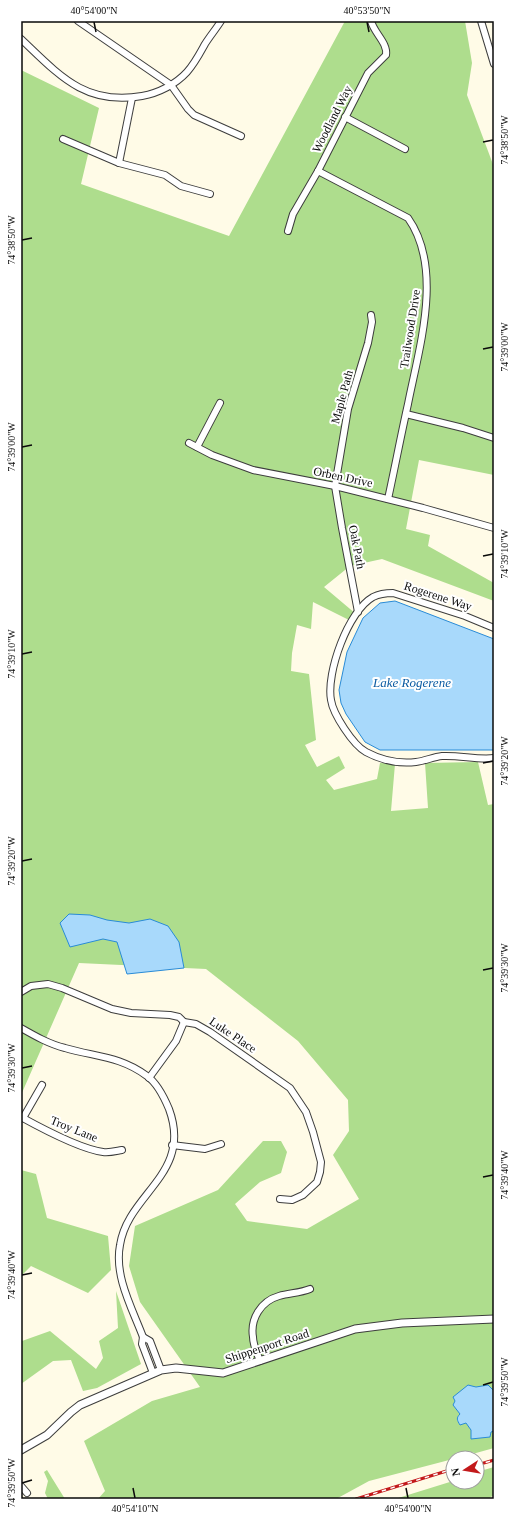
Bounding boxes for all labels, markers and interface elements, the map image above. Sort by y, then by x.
text: 40°54'00"N [70,5,118,16]
text: 40°53'50"N [343,5,391,16]
street label: Woodland Way [309,83,355,155]
text: 74°38'50"W [499,115,510,165]
text: 74°38'50"W [6,215,17,265]
street label: Trailwood Drive [397,288,423,370]
text: 74°39'00"W [499,322,510,372]
street label: Maple Path [328,369,356,425]
text: 74°39'00"W [6,422,17,472]
street label: Orben Drive [312,464,374,490]
street label: Oak Path [346,524,368,570]
text: 74°39'10"W [499,529,510,579]
street label: Rogerene Way [402,578,474,614]
text: 74°39'10"W [6,629,17,679]
water label: Lake Rogerene [372,675,451,690]
text: 74°39'20"W [499,736,510,786]
text: 74°39'20"W [6,836,17,886]
text: 74°39'30"W [499,943,510,993]
street label: Luke Place [207,1014,259,1056]
text: 74°39'30"W [6,1043,17,1093]
street label: Troy Lane [48,1113,100,1145]
text: 74°39'40"W [499,1150,510,1200]
text: 74°39'40"W [6,1250,17,1300]
street label: Shippenport Road [223,1326,311,1366]
text: 74°39'50"W [499,1357,510,1407]
north arrow [445,1450,485,1490]
text: 74°39'50"W [6,1458,17,1508]
text: N [449,1467,462,1477]
text: 40°54'10"N [111,1503,159,1514]
text: 40°54'00"N [384,1503,432,1514]

